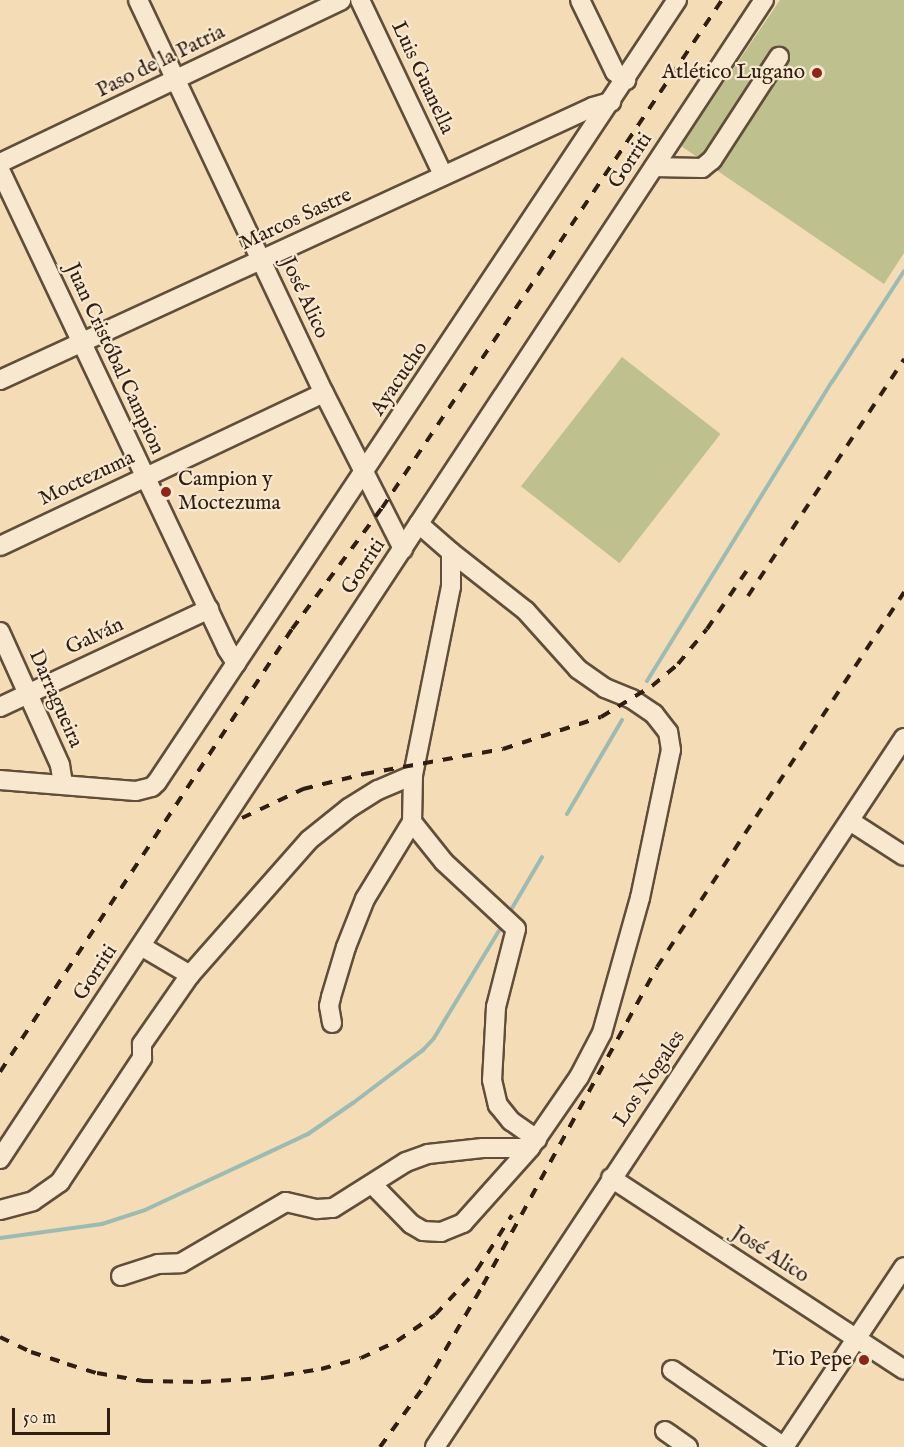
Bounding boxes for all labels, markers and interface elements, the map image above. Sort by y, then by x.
street label: Luis Guanella [385,18,459,138]
street label: Paso de la Patria [93,20,229,104]
place label: Atlético Lugano [662,60,805,86]
marker: Atlético Lugano [810,66,824,80]
street label: Gorriti [604,128,658,194]
street label: Marcos Sastre [236,183,356,257]
street label: José Alico [274,253,334,343]
street label: Juan Cristóbal Campion [59,259,169,459]
street label: Ayacucho [366,337,434,421]
street label: Moctezuma [35,446,139,512]
place label: Campion y Moctezuma [178,467,281,517]
marker: Campion y Moctezuma [159,485,173,499]
street label: Gorriti [337,534,391,600]
street label: Galván [62,613,128,661]
street label: Darragueira [22,646,88,752]
street label: Gorriti [69,940,123,1006]
street label: Los Nogales [609,1026,691,1132]
street label: José Alico [727,1221,813,1289]
place label: Tio Pepe [773,1347,852,1373]
marker: Tio Pepe [857,1353,871,1367]
scale bar [15,1396,112,1434]
text: 50 m [23,1407,56,1430]

